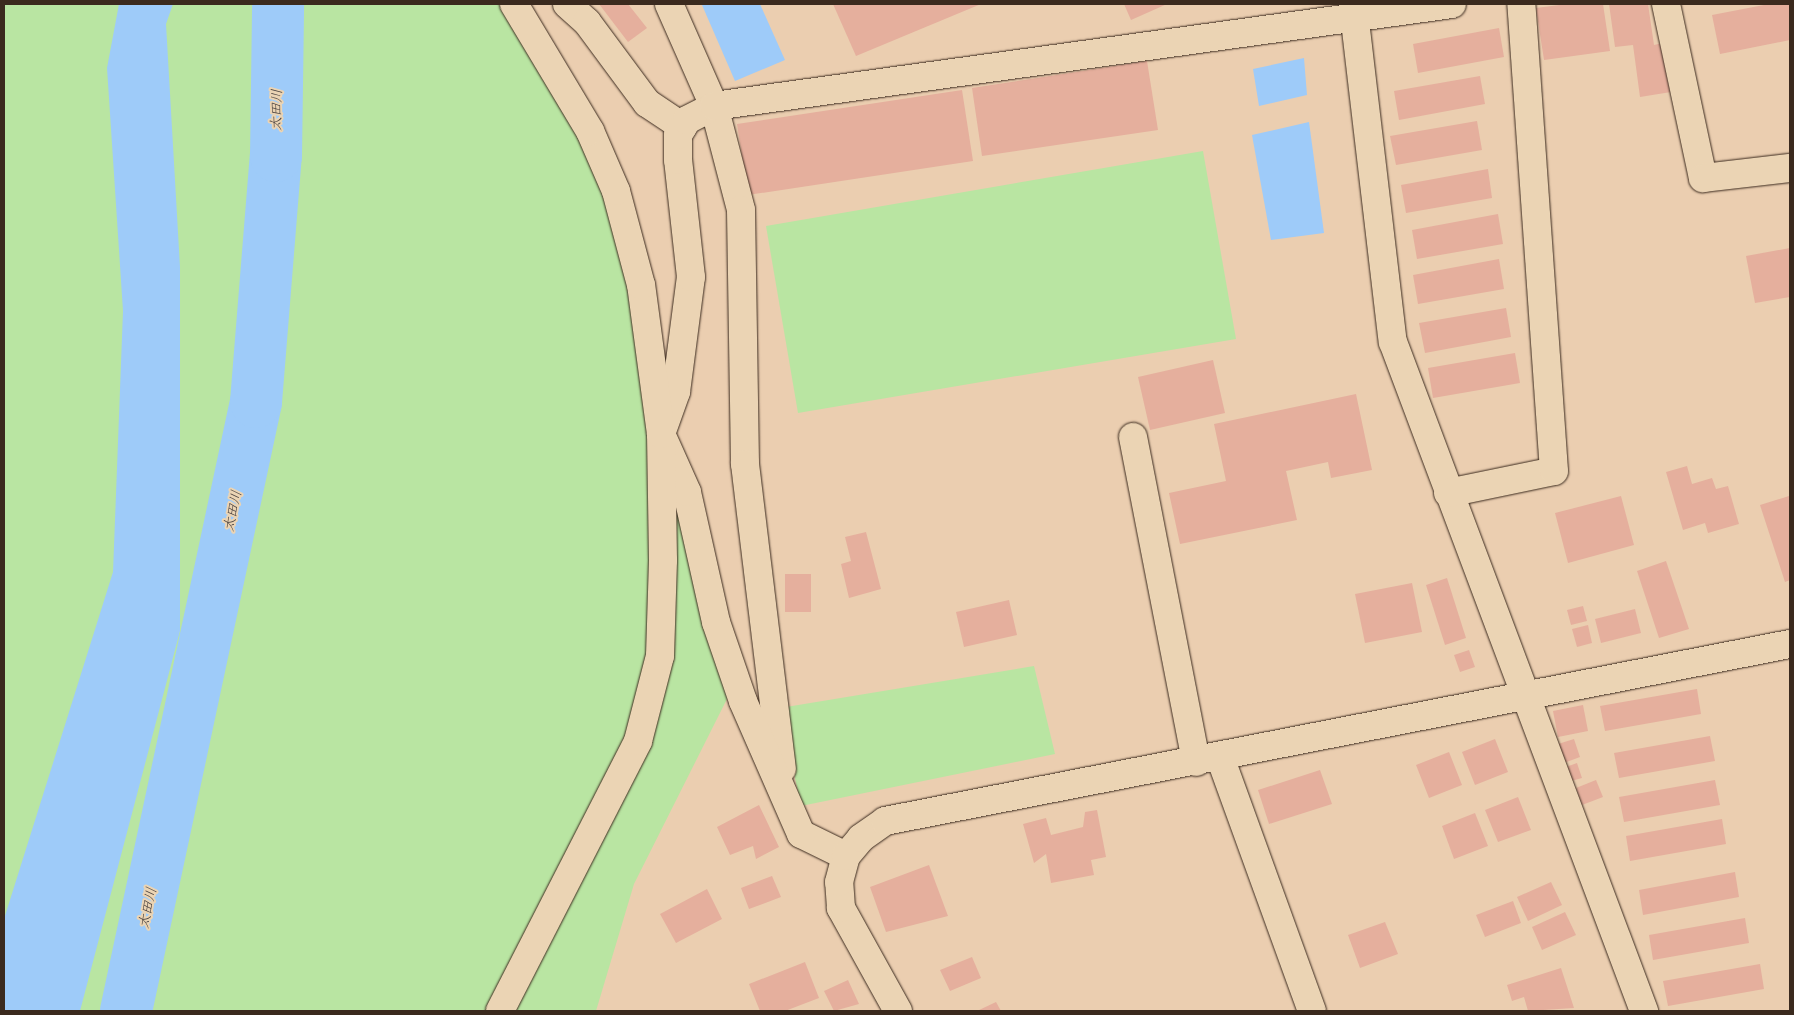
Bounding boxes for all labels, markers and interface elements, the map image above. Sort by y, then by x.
water label: 太田川 [268,89,286,131]
water label: 太田川 [220,489,246,533]
water label: 太田川 [135,886,161,930]

